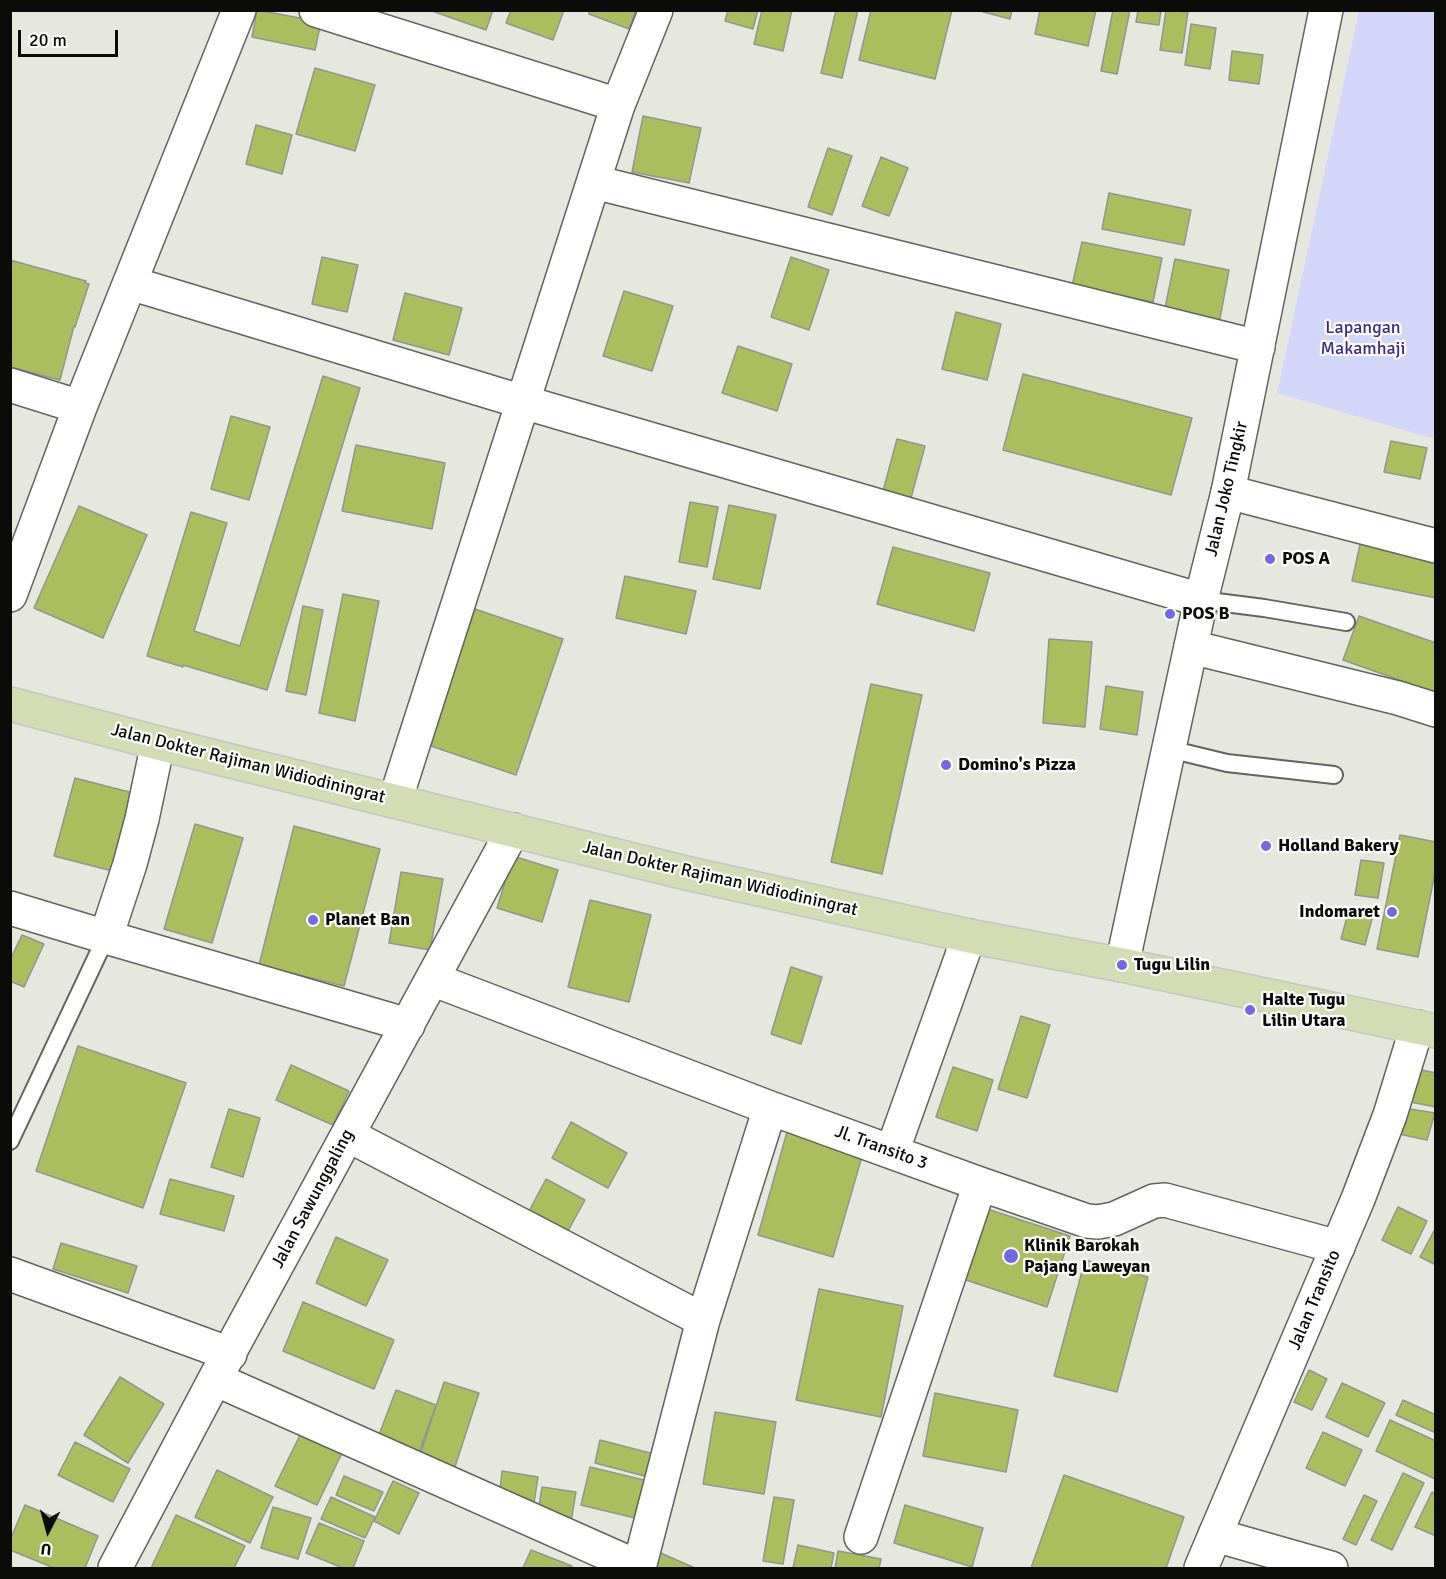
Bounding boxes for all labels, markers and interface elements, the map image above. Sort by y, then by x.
scale bar [21,18,122,56]
text: 20 m [29,29,67,51]
park label: Lapangan Makamhaji [1320,317,1406,360]
street label: Jalan Joko Tingkir [1201,419,1253,559]
place label: POS A [1282,548,1330,570]
marker: POS A [1263,552,1277,566]
place label: POS B [1182,603,1230,625]
marker: POS B [1163,607,1177,621]
street label: Jalan Dokter Rajiman Widiodiningrat [109,719,387,809]
place label: Domino's Pizza [958,754,1076,776]
marker: Domino's Pizza [939,758,953,772]
place label: Holland Bakery [1278,835,1399,857]
street label: Jalan Dokter Rajiman Widiodiningrat [580,837,860,921]
marker: Holland Bakery [1259,839,1273,853]
place label: Indomaret [1299,901,1380,923]
marker: Indomaret [1385,905,1399,919]
place label: Planet Ban [325,909,410,931]
marker: Planet Ban [306,913,320,927]
place label: Tugu Lilin [1134,954,1210,976]
marker: Tugu Lilin [1115,958,1129,972]
place label: Halte Tugu Lilin Utara [1262,989,1345,1032]
marker: Halte Tugu Lilin Utara [1243,1003,1257,1017]
street label: Jl. Transito 3 [832,1121,930,1175]
street label: Jalan Sawunggaling [267,1126,359,1272]
place label: Klinik Barokah Pajang Laweyan [1024,1235,1150,1278]
marker: Klinik Barokah Pajang Laweyan [1002,1247,1020,1265]
street label: Jalan Transito [1284,1247,1346,1353]
north arrow [18,1501,78,1561]
text: U [40,1538,53,1559]

